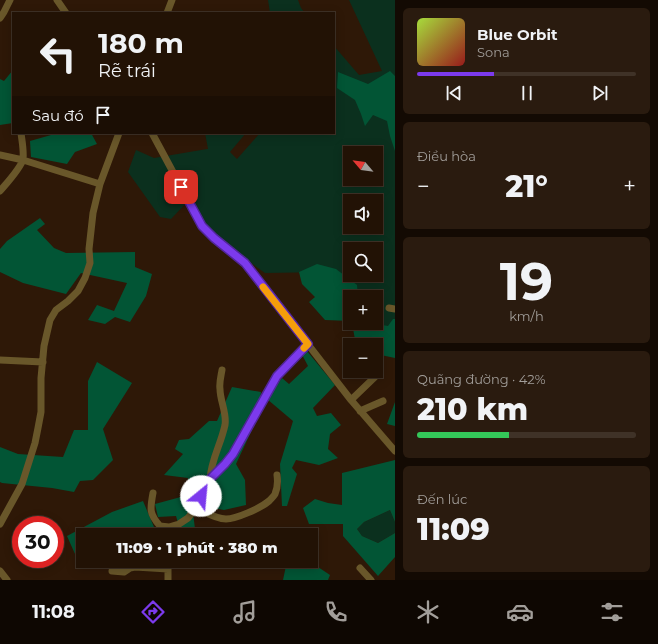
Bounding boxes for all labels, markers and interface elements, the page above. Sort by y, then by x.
text: Blue Orbit [477,25,557,44]
text: 180 m [98,26,184,60]
icon: left [32,28,84,80]
text: Sona [477,44,510,60]
text: Rẽ trái [98,60,156,82]
icon: previous [443,82,465,104]
icon: pause [516,82,538,104]
icon: next [589,82,611,104]
icon: arrive [92,104,114,126]
text: Sau đó [32,106,84,125]
north arrow [343,146,383,186]
map controls [343,146,383,378]
text: Điều hòa [417,148,476,164]
text: 21° [505,168,548,205]
pin [164,170,198,204]
text: − [417,173,430,200]
text: + [623,173,636,200]
icon: arrive [170,176,192,198]
button: sound [343,194,383,234]
button: search [343,242,383,282]
text: 19 [500,250,553,313]
button: + [343,290,383,330]
text: km/h [509,308,544,324]
button: − [343,338,383,378]
text: Quãng đường · 42% [417,371,546,387]
text: 210 km [417,391,528,428]
position arrow [180,475,222,517]
text: Đến lúc [417,491,467,507]
text: 11:09 [417,511,490,548]
speed limit sign: 30 [12,516,64,568]
text: 11:09 · 1 phút · 380 m [116,538,278,557]
icon: directions [139,598,167,626]
icon: music [231,598,259,626]
icon: phone [322,598,350,626]
icon: climate [414,598,442,626]
icon: car [506,598,534,626]
icon: filters [598,598,626,626]
text: 11:08 [32,601,75,623]

